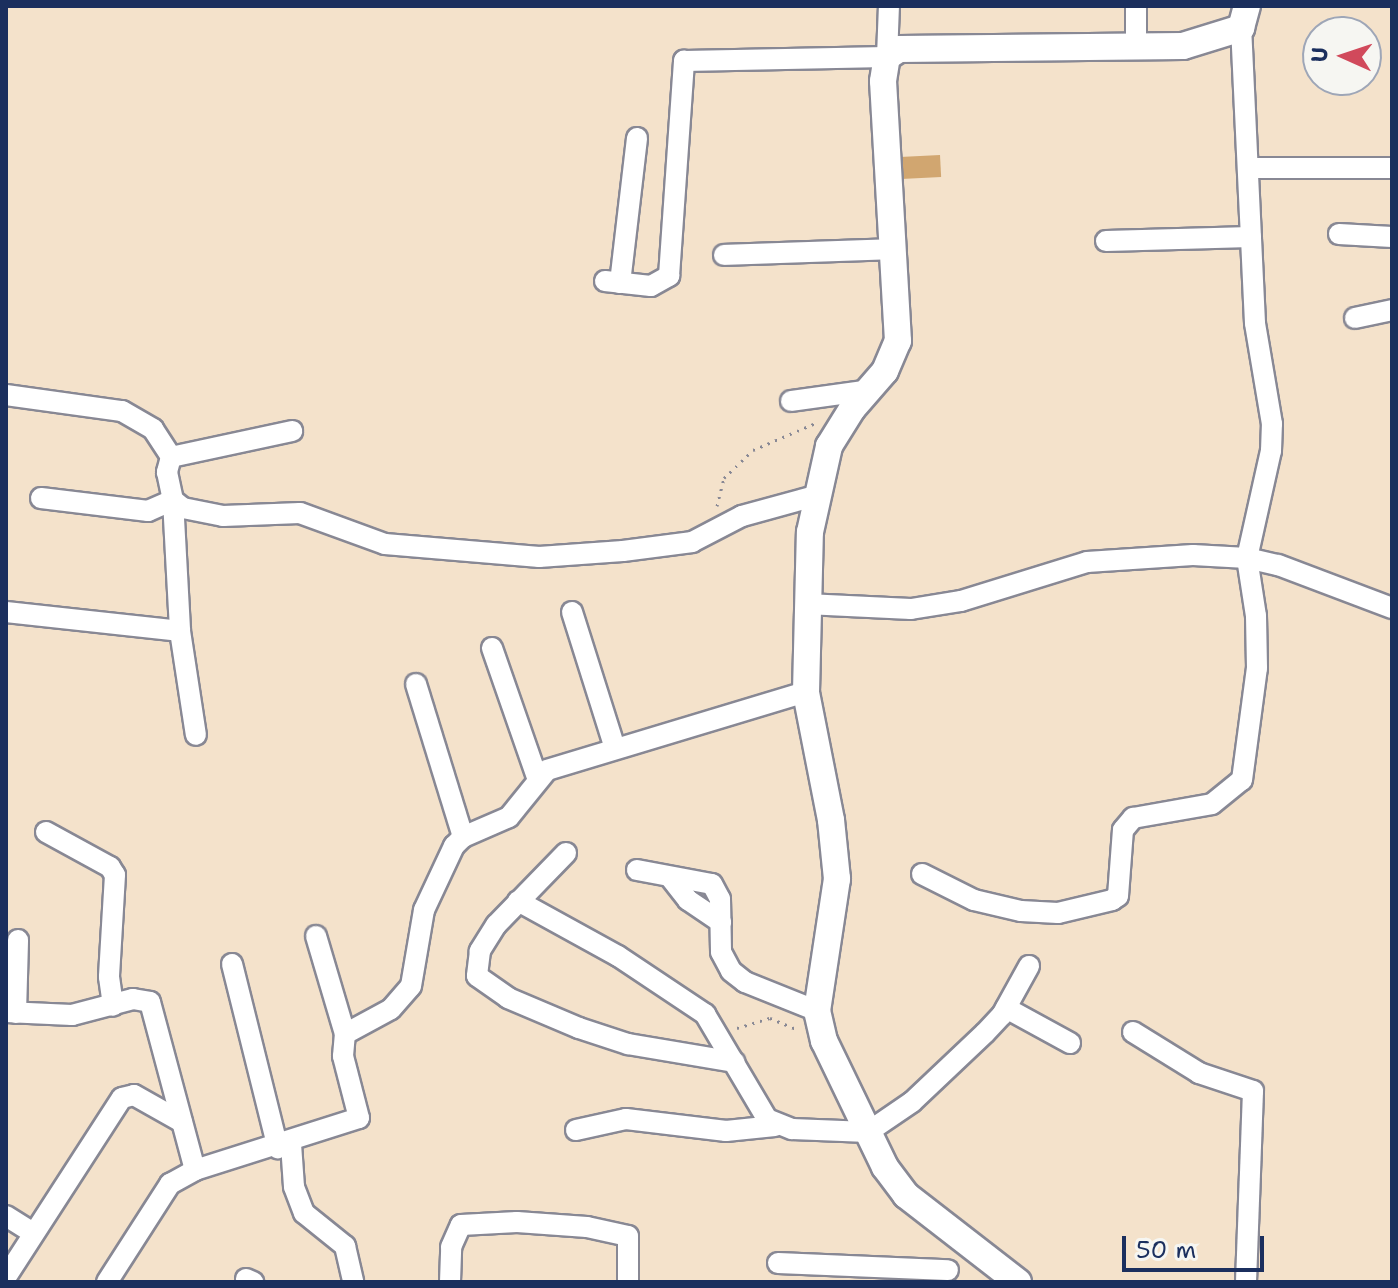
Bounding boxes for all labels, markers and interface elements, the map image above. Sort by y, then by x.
north arrow [1302,16,1382,96]
text: U [1305,47,1334,63]
scale bar [1126,1220,1268,1270]
text: 50 m [1136,1234,1196,1266]

